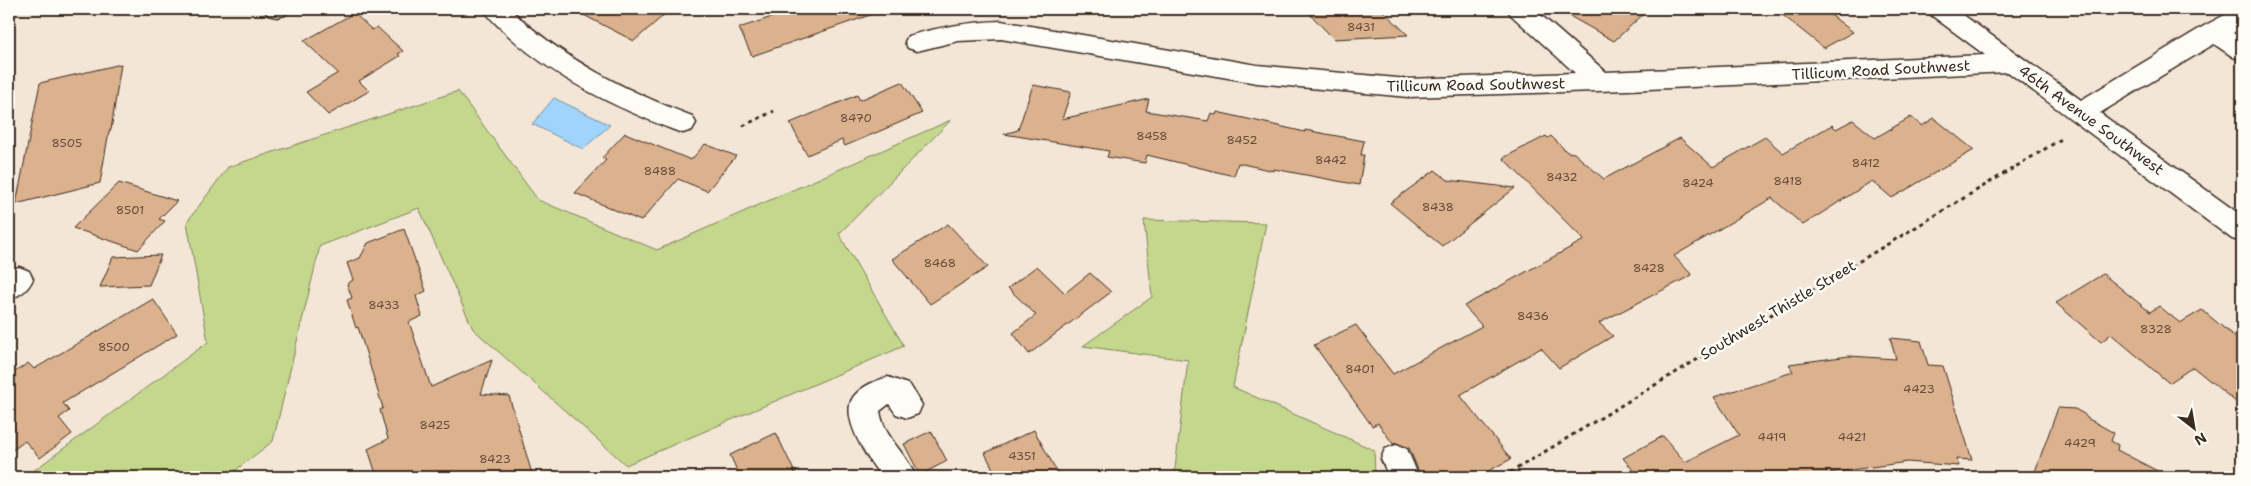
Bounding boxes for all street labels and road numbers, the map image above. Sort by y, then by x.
street label: Tillicum Road Southwest [1791,55,1971,85]
street label: 46th Avenue Southwest [2014,60,2168,180]
street label: Tillicum Road Southwest [1387,73,1565,97]
street label: Southwest Thistle Street [1696,255,1860,365]

